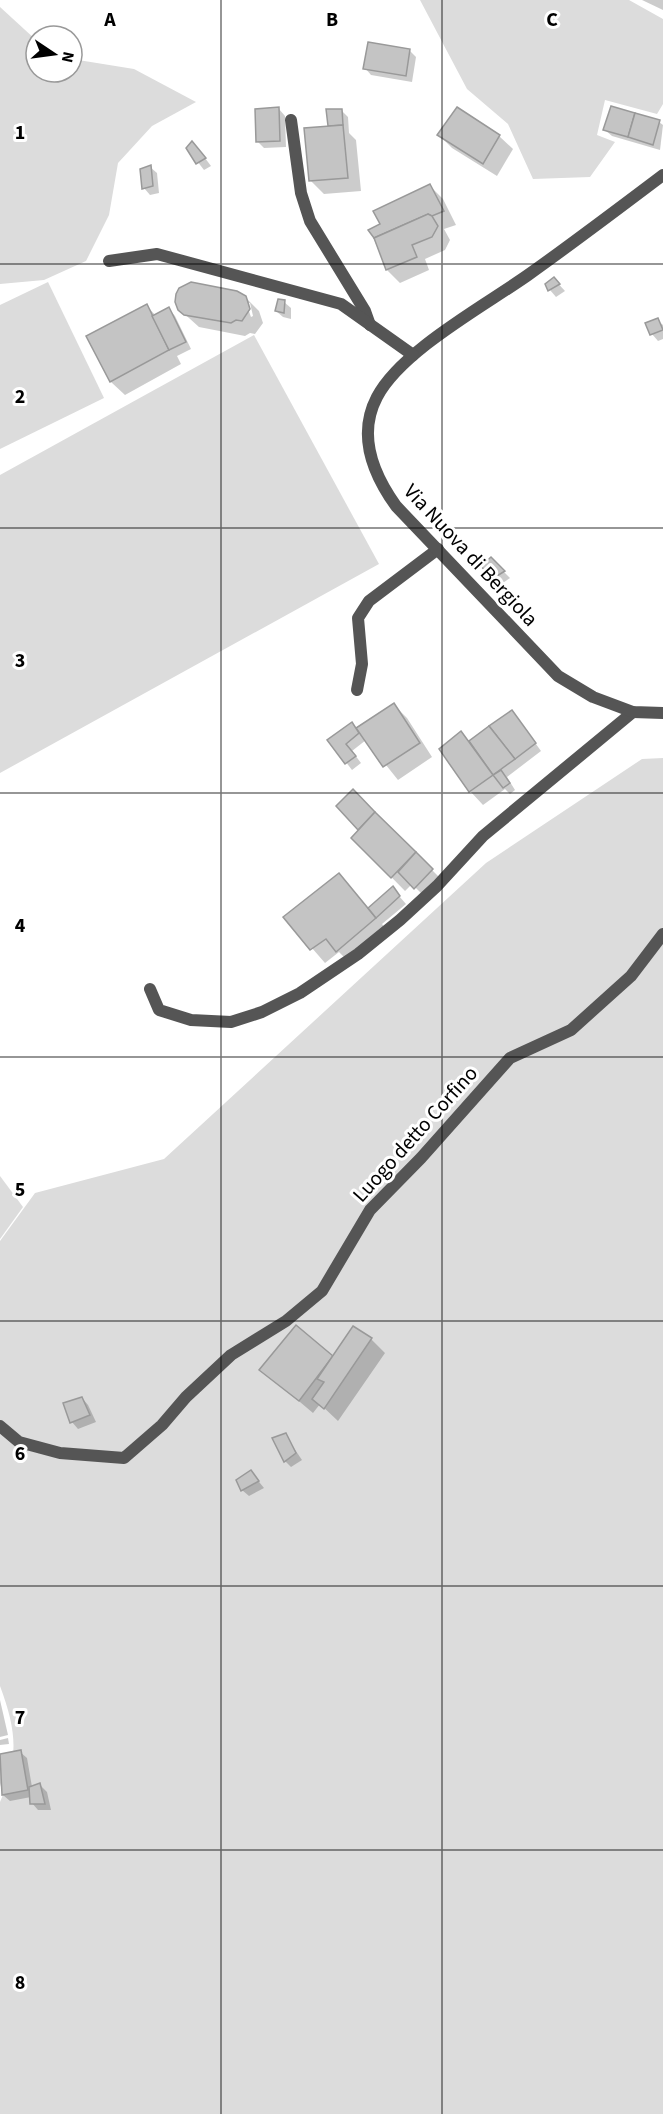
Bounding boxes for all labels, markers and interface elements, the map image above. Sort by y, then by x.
text: A [103,6,116,34]
text: B [326,6,338,34]
text: C [546,6,558,34]
north arrow [24,24,84,84]
text: N [56,49,80,65]
text: 1 [15,119,25,147]
text: 2 [15,383,25,411]
street label: Via Nuova di Bergiola [397,477,545,633]
text: 3 [15,647,25,675]
text: 4 [15,912,26,940]
street label: Luogo detto Corfino [345,1059,485,1209]
text: 5 [15,1176,25,1204]
text: 6 [15,1440,25,1468]
text: 7 [15,1704,25,1732]
text: 8 [15,1969,25,1997]

